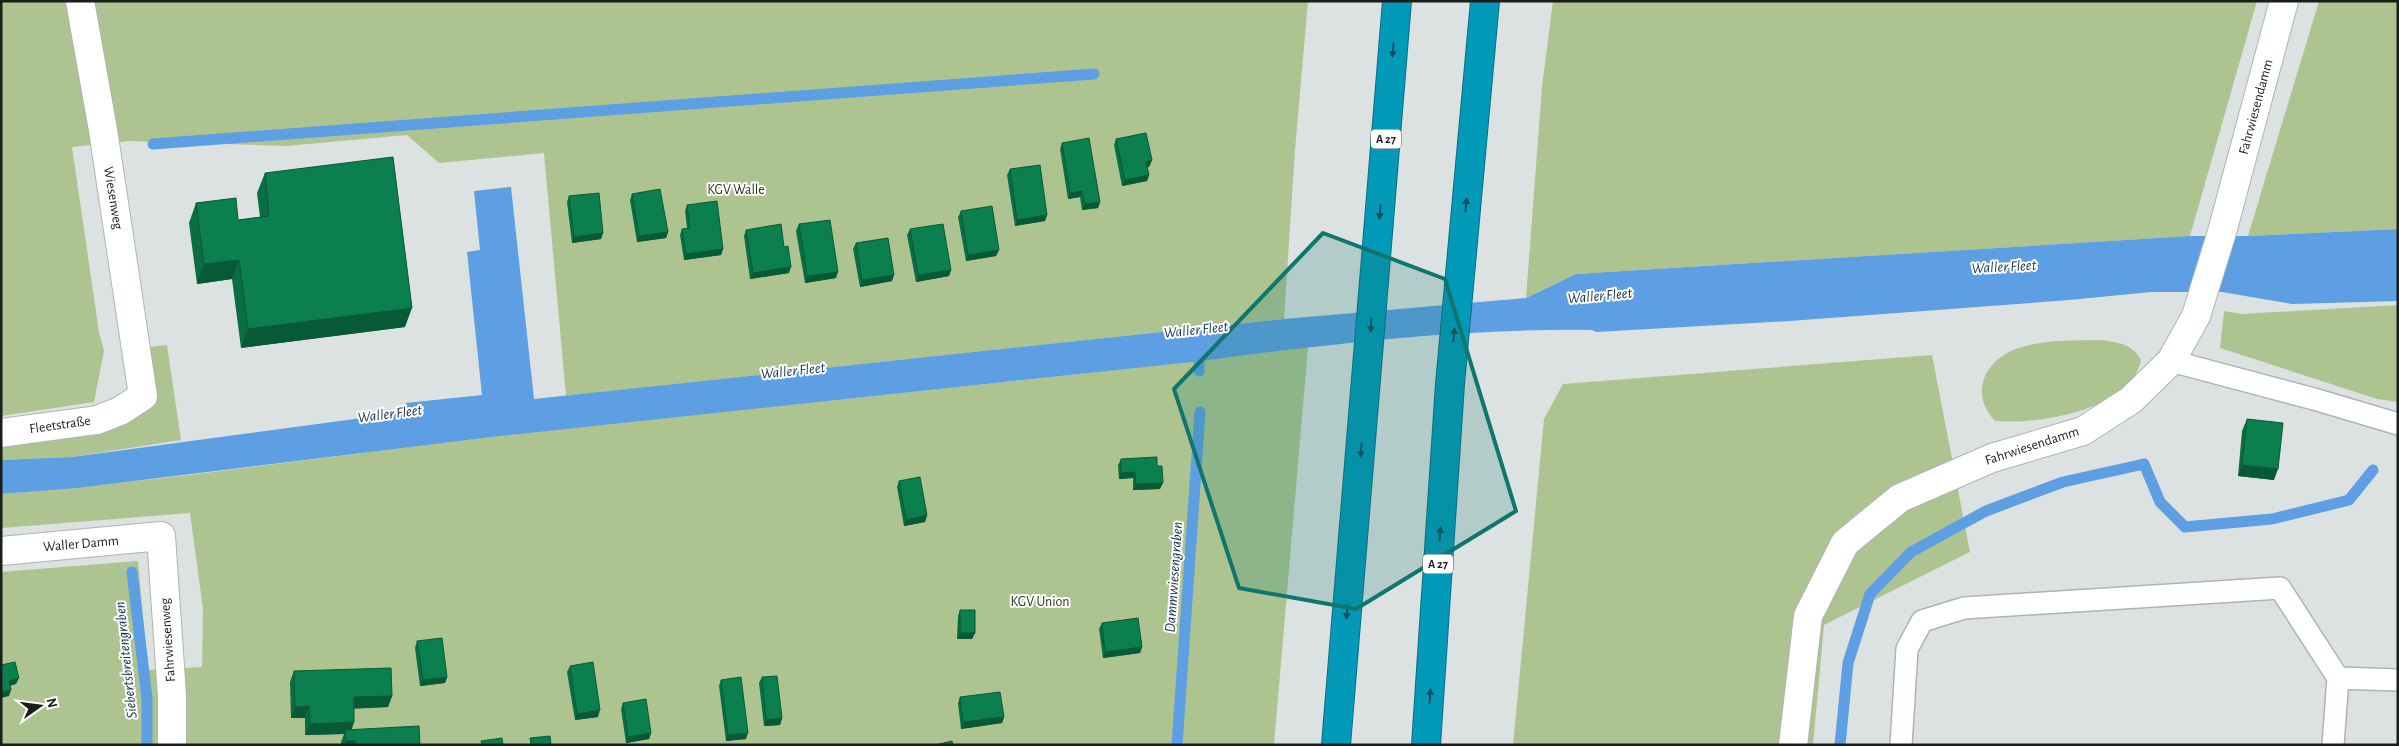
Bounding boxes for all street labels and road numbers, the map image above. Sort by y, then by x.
street label: Fahrwiesendamm [2237,58,2275,156]
road number: A 27 [1371,130,1401,148]
street label: Wiesenweg [101,166,125,231]
street label: Fleetstraße [29,414,91,436]
street label: Fahrwiesendamm [1983,424,2081,468]
street label: Waller Damm [43,534,119,554]
road number: A 27 [1423,554,1453,574]
street label: Fahrwiesenweg [158,597,178,682]

